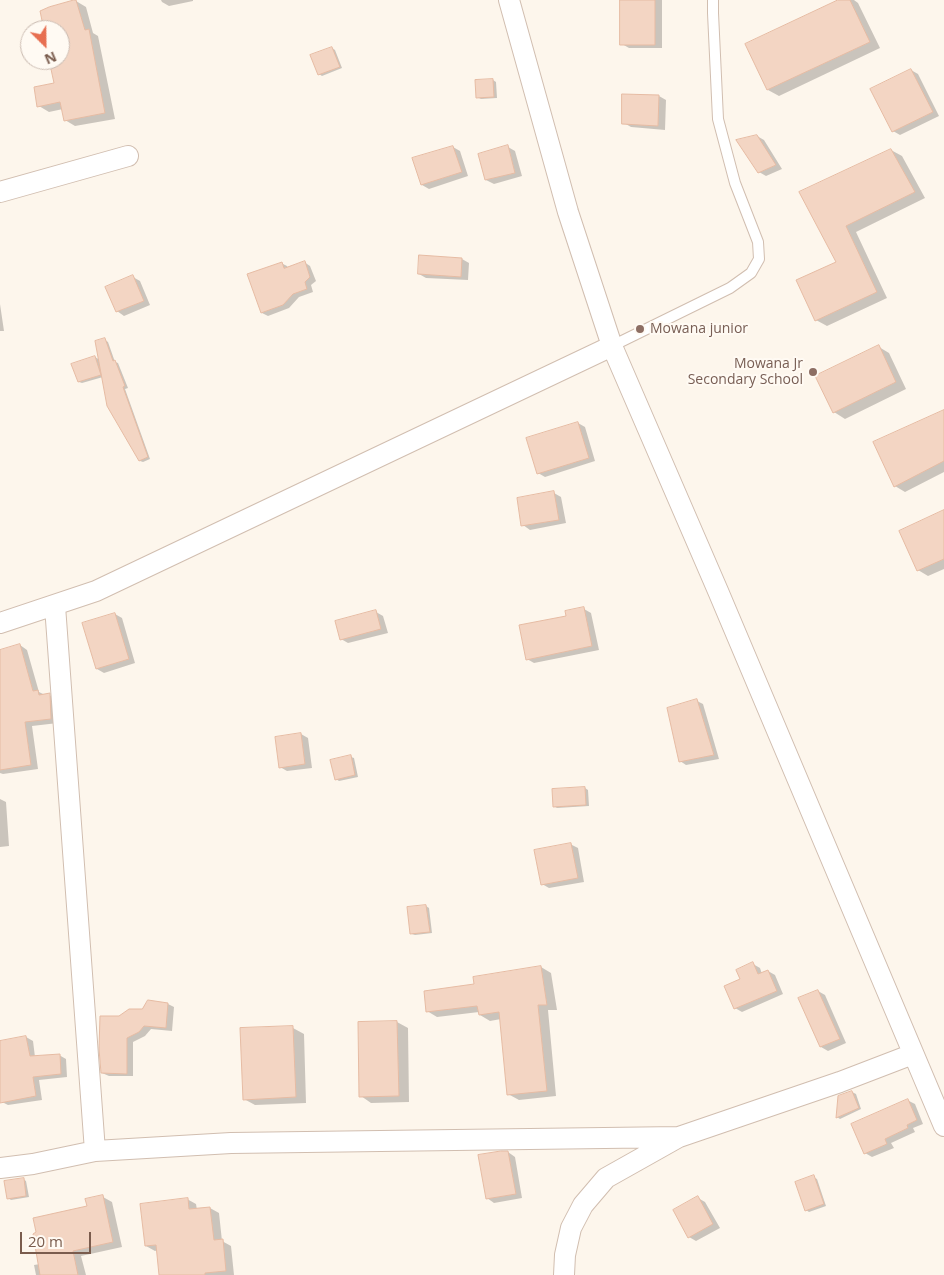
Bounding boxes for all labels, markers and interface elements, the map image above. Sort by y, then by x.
north arrow [20,20,70,70]
text: N [42,47,60,69]
place label: Mowana junior [650,321,748,337]
marker: Mowana junior [634,323,646,335]
place label: Mowana Jr Secondary School [688,356,803,388]
marker: Mowana Jr Secondary School [807,366,819,378]
scale bar [22,1222,94,1254]
text: 20 m [28,1231,63,1251]

